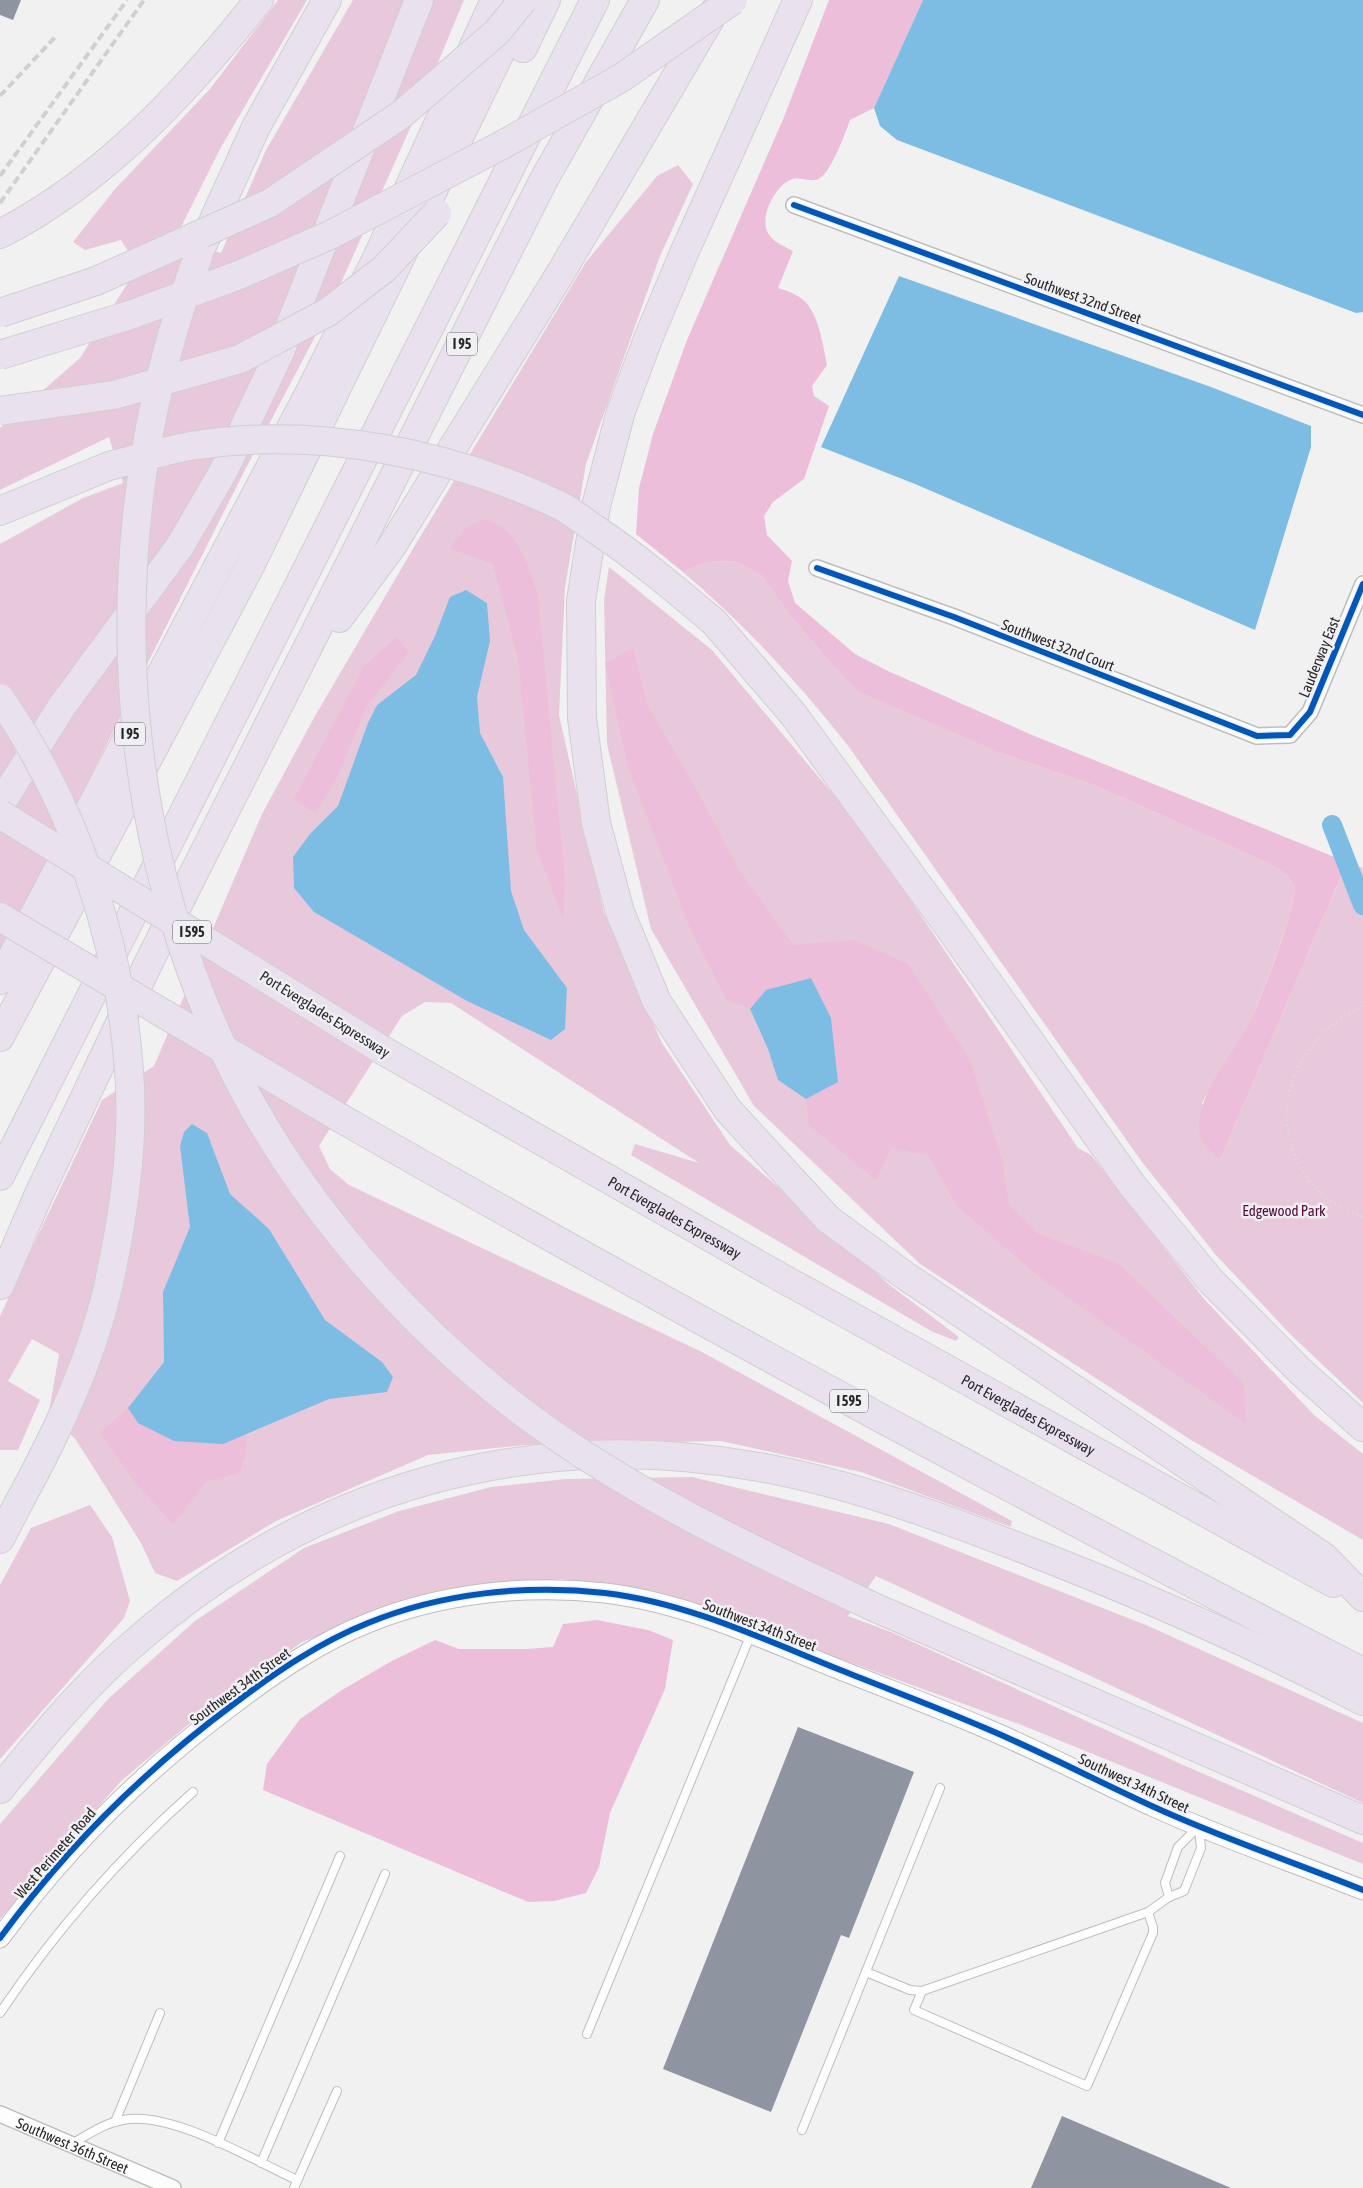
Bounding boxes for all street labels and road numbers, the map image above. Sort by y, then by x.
street label: Southwest 32nd Street [1022,269,1144,327]
road number: I 95 [447,332,477,356]
street label: Lauderway East [1295,614,1343,700]
street label: Southwest 32nd Court [999,616,1117,674]
road number: I 95 [115,722,145,746]
road number: I 595 [173,920,211,944]
street label: Port Everglades Expressway [257,967,393,1061]
street label: Port Everglades Expressway [605,1172,744,1262]
street label: Port Everglades Expressway [959,1371,1098,1458]
road number: I 595 [830,1390,868,1412]
street label: Southwest 34th Street [701,1596,819,1654]
street label: Southwest 34th Street [186,1644,294,1728]
street label: Southwest 34th Street [1076,1750,1192,1816]
street label: West Perimeter Road [11,1804,99,1902]
street label: Southwest 36th Street [14,2114,131,2177]

